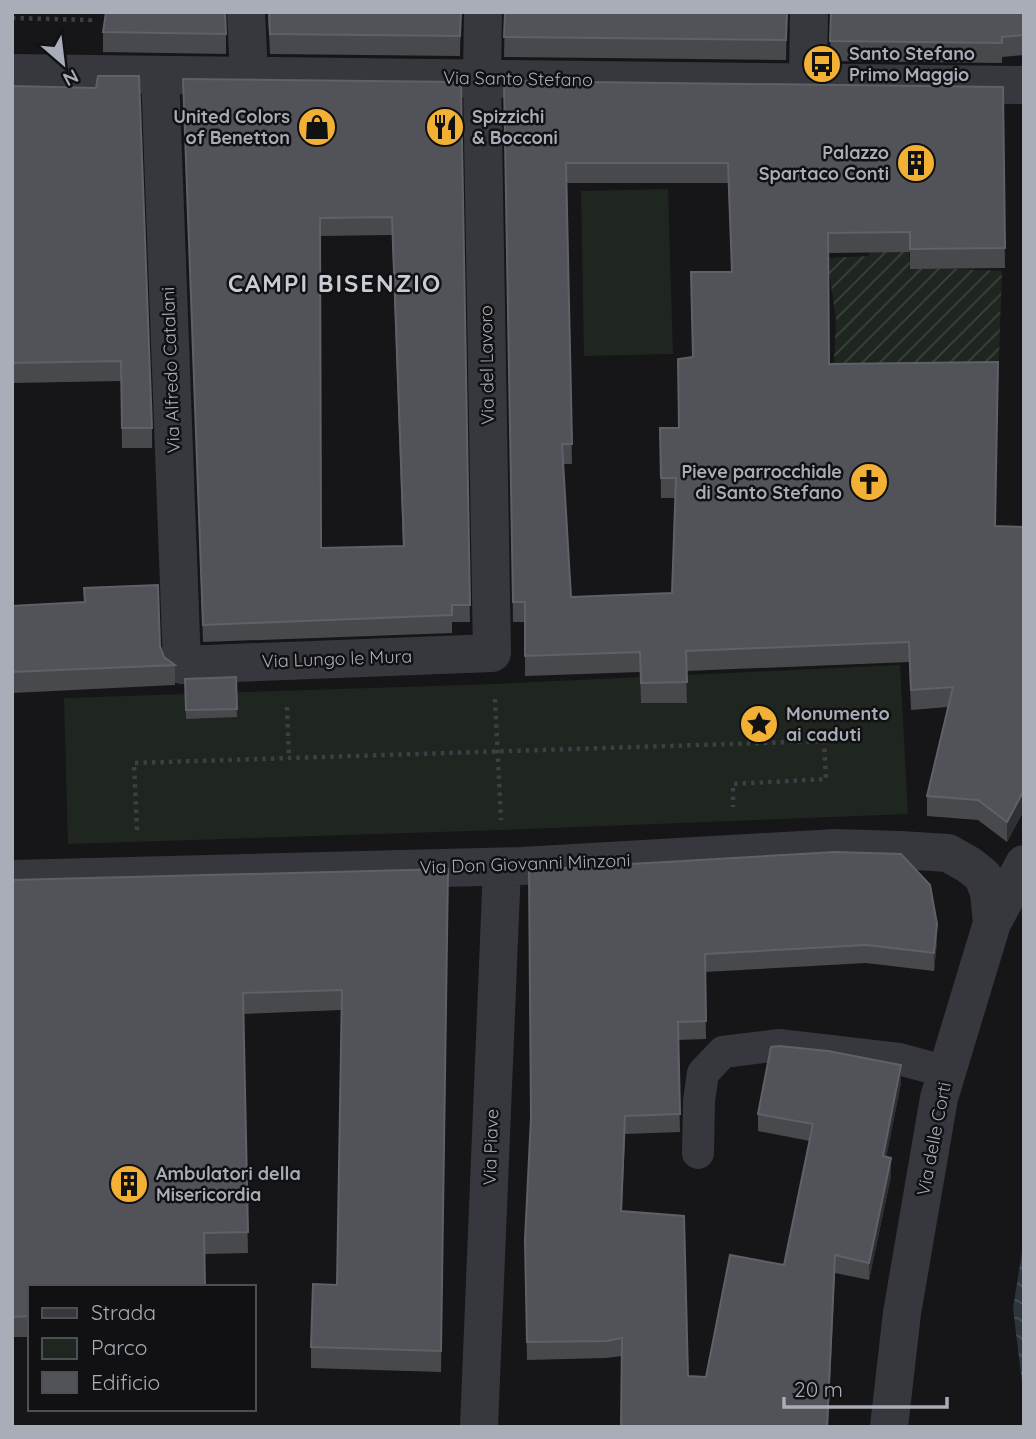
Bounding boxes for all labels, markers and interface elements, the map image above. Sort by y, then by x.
north arrow [28,28,98,98]
place label: Santo Stefano Primo Maggio [849,42,975,86]
bus stop icon: Santo Stefano Primo Maggio [801,43,843,85]
text: N [59,64,83,92]
street label: Via Santo Stefano [443,66,593,91]
place label: United Colors of Benetton [173,105,290,149]
place label: Spizzichi & Bocconi [472,105,558,149]
shop icon: United Colors of Benetton [296,106,338,148]
restaurant icon: Spizzichi & Bocconi [424,106,466,148]
place label: Palazzo Spartaco Conti [759,141,889,185]
building icon: Palazzo Spartaco Conti [895,142,937,184]
district label: CAMPI BISENZIO [228,268,442,298]
street label: Via Alfredo Catalani [156,287,185,454]
street label: Via del Lavoro [474,305,499,425]
place label: Pieve parrocchiale di Santo Stefano [681,460,842,504]
church icon: Pieve parrocchiale di Santo Stefano [848,461,890,503]
street label: Via Lungo le Mura [261,644,413,673]
place label: Monumento ai caduti [786,702,890,746]
place icon: Monumento ai caduti [738,703,780,745]
street label: Via Don Giovanni Minzoni [419,848,631,879]
street label: Via delle Corti [911,1080,956,1198]
street label: Via Piave [478,1108,503,1186]
place label: Ambulatori della Misericordia [156,1162,301,1206]
building icon: Ambulatori della Misericordia [108,1163,150,1205]
legend [28,1285,256,1411]
text: Strada [91,1299,156,1325]
text: Parco [91,1334,147,1360]
scale bar [784,1366,947,1410]
text: Edificio [91,1369,160,1395]
text: 20 m [794,1376,843,1402]

